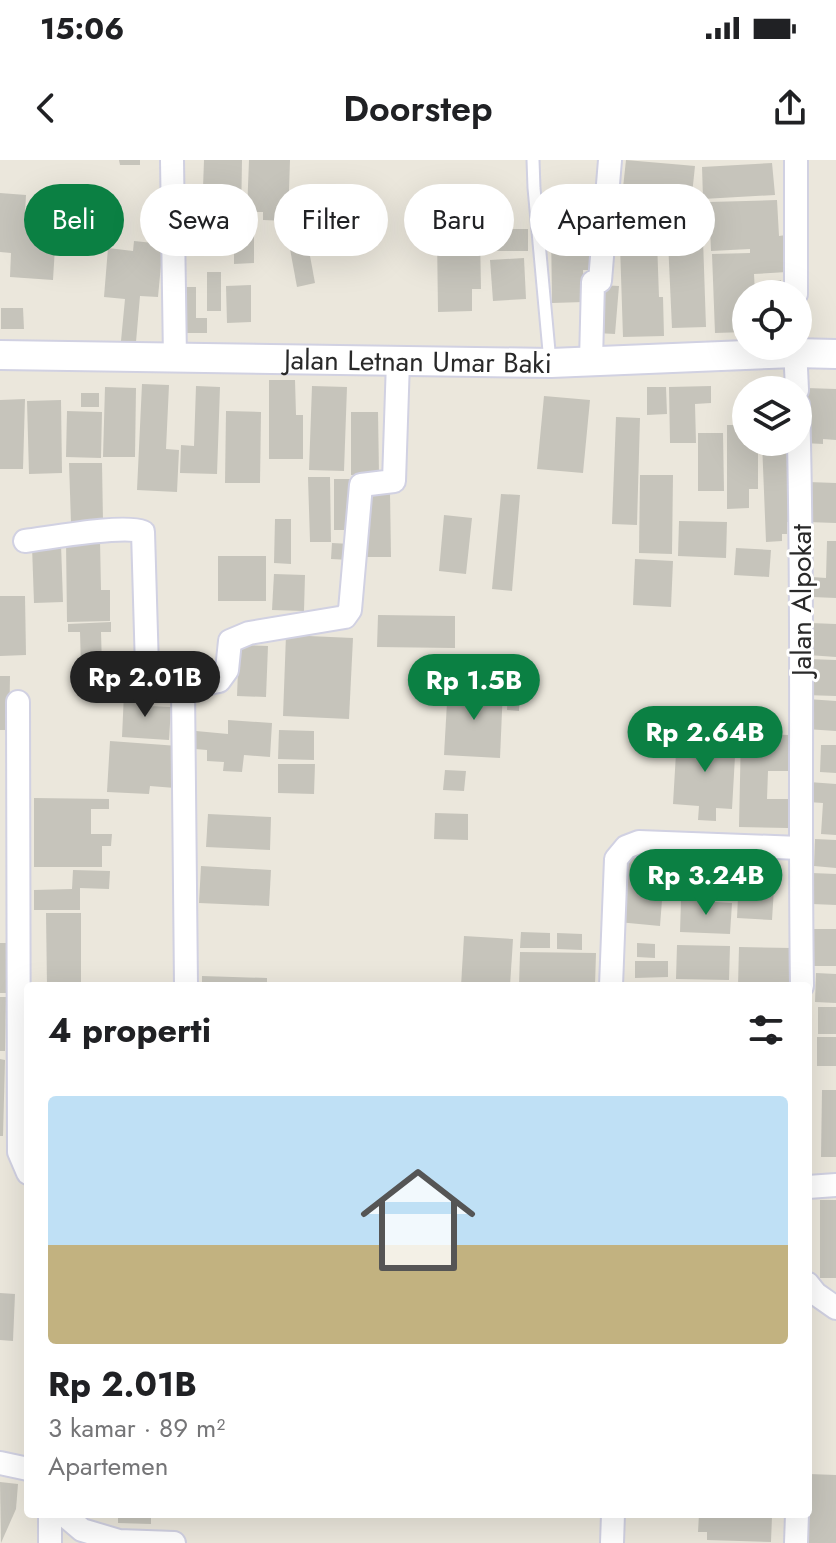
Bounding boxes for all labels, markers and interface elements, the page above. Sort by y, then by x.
text: 15:06 [40,7,124,50]
text: Doorstep [343,82,493,134]
icon: back [24,86,68,130]
icon: share [768,86,812,130]
chip: Beli [24,184,124,256]
chip: Sewa [140,184,258,256]
chip: Filter [274,184,388,256]
chip: Baru [404,184,514,256]
chip: Apartemen [530,184,715,256]
map controls [732,280,812,456]
button: locate [732,280,812,360]
street label: Jalan Letnan Umar Baki [280,339,552,384]
button: layers [732,376,812,456]
street label: Jalan Alpokat [781,524,822,680]
pin: Rp 2.01B [62,651,228,719]
pin: Rp 1.5B [400,654,548,722]
text: Rp 2.01B [88,658,202,696]
text: Rp 1.5B [426,661,522,699]
pin: Rp 2.64B [622,706,788,774]
text: Rp 2.64B [646,713,764,751]
pin: Rp 3.24B [623,849,789,917]
text: Rp 3.24B [647,856,765,894]
text: 4 properti [48,1006,211,1055]
icon: filters [744,1008,788,1052]
icon: home [346,1148,490,1292]
text: Rp 2.01B [48,1360,197,1409]
text: 3 kamar · 89 m² [48,1409,225,1447]
text: Apartemen [48,1447,168,1485]

